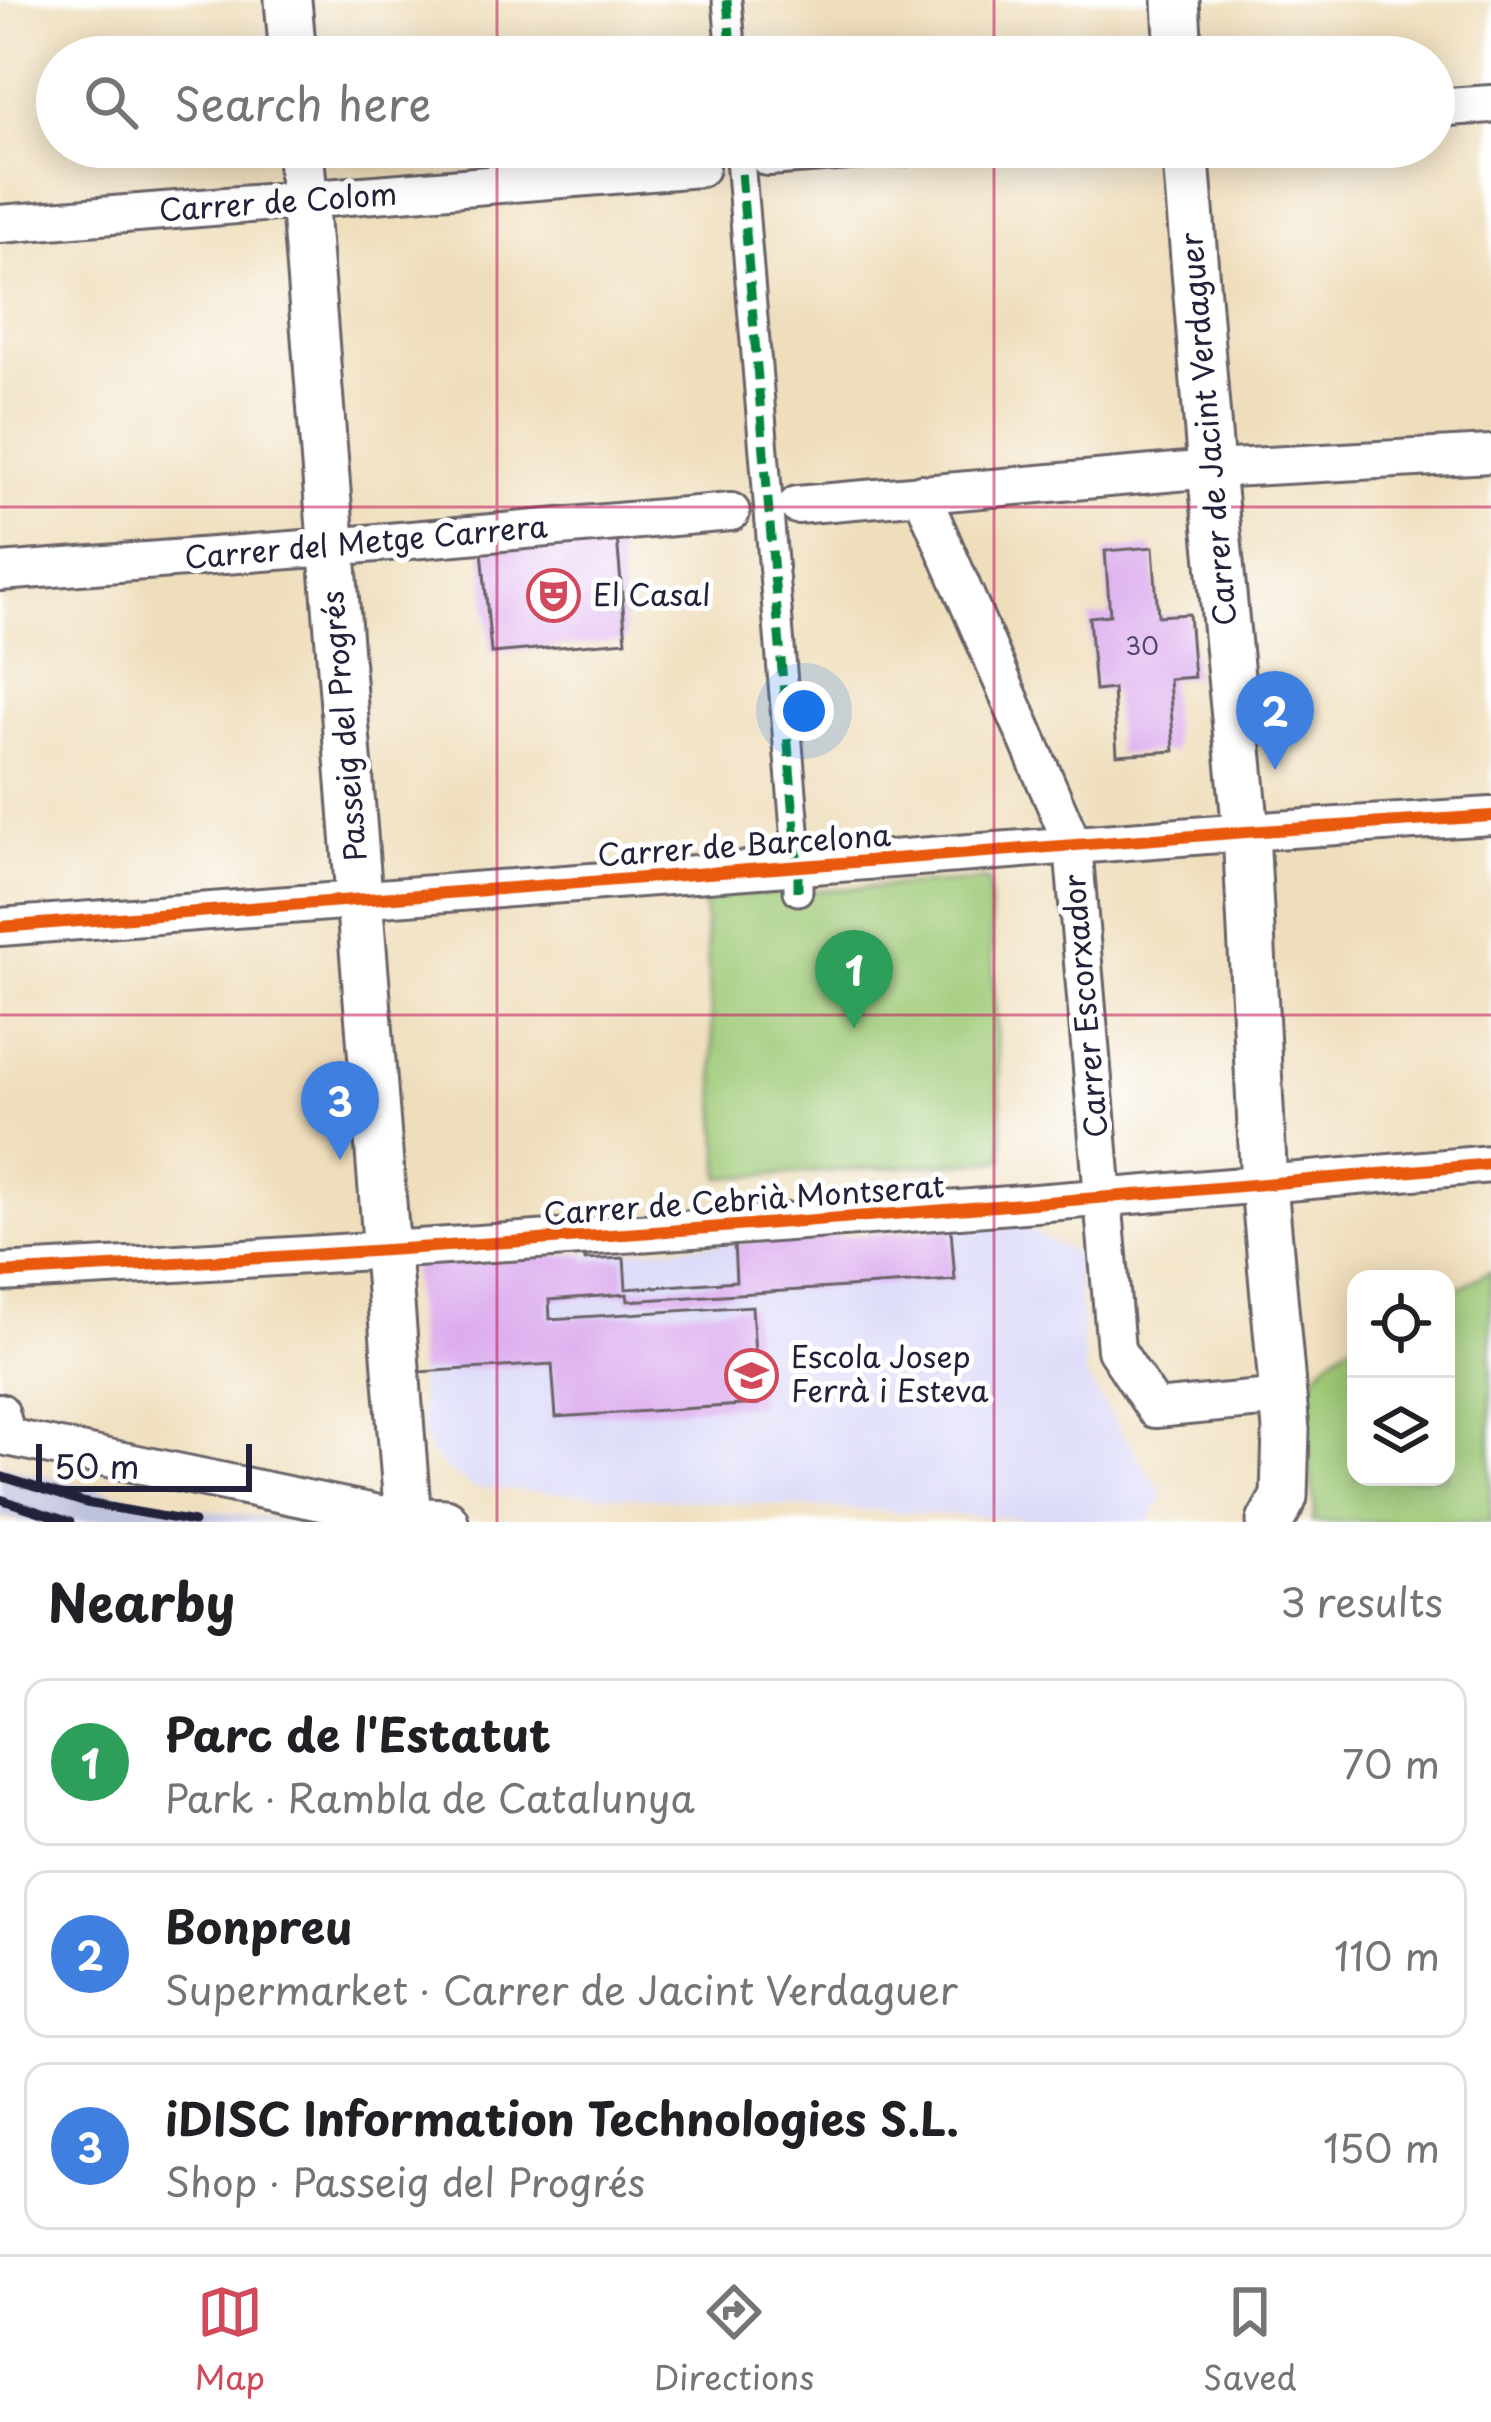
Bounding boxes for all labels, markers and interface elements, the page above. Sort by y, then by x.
search box [36,36,1455,168]
text: Search here [174,68,431,136]
icon: search [78,69,144,135]
street label: Carrer de Colom [157,170,398,231]
street label: Carrer de Jacint Verdaguer [1167,231,1246,628]
street label: Carrer del Metge Carrera [182,502,550,579]
theatre icon: El Casal [526,568,582,624]
place label: El Casal [593,571,711,616]
street label: Passeig del Progrés [308,589,377,863]
house number: 30 [1125,627,1159,663]
pin: 2 [1236,671,1314,770]
your location [774,681,834,741]
street label: Carrer de Barcelona [596,811,892,876]
street label: Carrer Escorxador [1050,872,1117,1140]
pin: 1 [815,930,893,1029]
pin: 3 [301,1061,379,1160]
street label: Carrer de Cebrià Montserat [542,1162,946,1235]
map controls [1347,1270,1455,1486]
button: locate [1347,1270,1455,1378]
place label: Escola Josep Ferrà i Esteva [791,1333,989,1412]
school or university icon: Escola Josep Ferrà i Esteva [724,1347,780,1403]
button: layers [1347,1378,1455,1486]
scale bar [36,1438,252,1491]
text: 50 m [54,1440,140,1490]
text: Nearby [48,1562,235,1639]
text: 3 results [1280,1571,1443,1630]
text: Parc de l'Estatut [165,1699,551,1767]
text: 1 [81,1733,99,1792]
text: 70 m [1342,1733,1440,1792]
text: Park · Rambla de Catalunya [165,1767,695,1826]
text: Bonpreu [165,1891,353,1959]
text: 2 [76,1925,104,1984]
text: 110 m [1334,1925,1440,1984]
text: Supermarket · Carrer de Jacint Verdaguer [165,1959,958,2018]
text: iDISC Information Technologies S.L. [165,2083,959,2151]
text: 3 [77,2117,103,2176]
text: 150 m [1323,2117,1440,2176]
text: Shop · Passeig del Progrés [165,2151,645,2210]
tab: Map [194,2279,265,2401]
tab: Directions [654,2279,814,2401]
tab: Saved [1203,2279,1297,2401]

